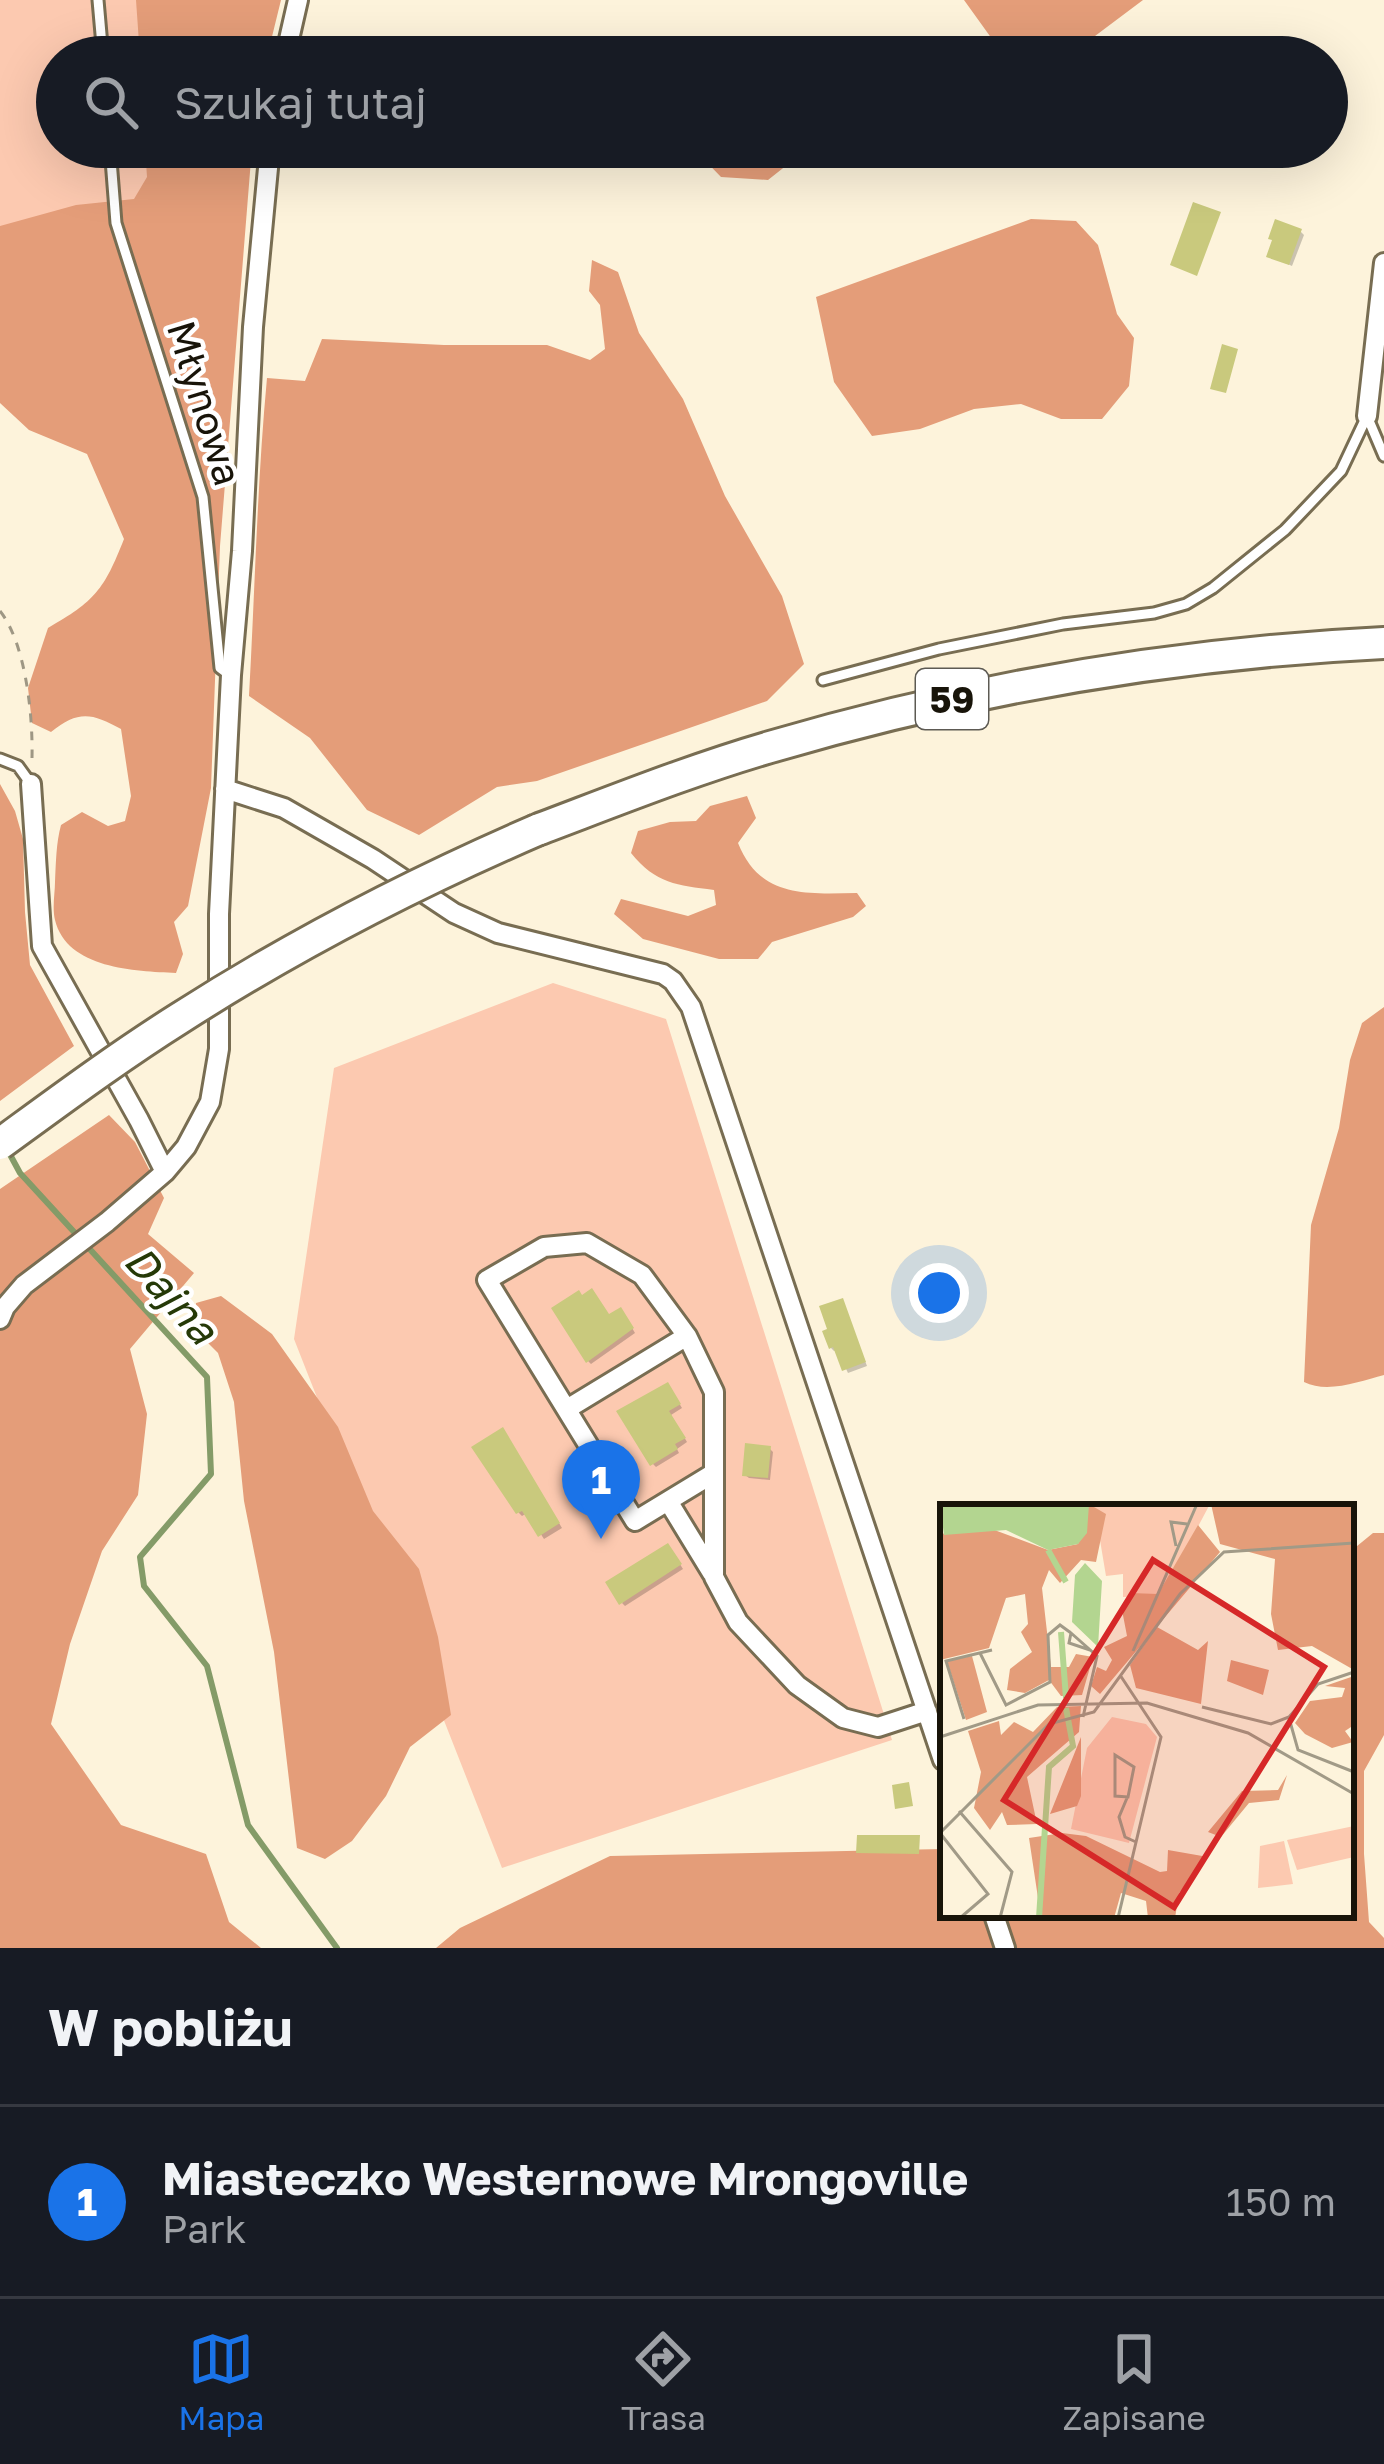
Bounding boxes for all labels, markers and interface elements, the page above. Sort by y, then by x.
search box [36,36,1348,168]
icon: search [78,69,144,135]
text: Szukaj tutaj [174,75,427,129]
street label: Młynowa [158,315,252,491]
road number: 59 [916,669,988,729]
water label: Dajna [115,1235,230,1354]
your location [909,1263,969,1323]
pin: 1 [562,1440,640,1539]
inset map [940,1504,1354,1918]
text: W pobliżu [48,1996,293,2057]
text: Miasteczko Westernowe Mrongoville [162,2151,968,2205]
text: 1 [77,2178,97,2225]
text: 150 m [1226,2178,1336,2225]
text: Park [162,2205,246,2252]
tab: Mapa [178,2326,264,2437]
tab: Trasa [621,2326,706,2437]
tab: Zapisane [1063,2326,1206,2437]

